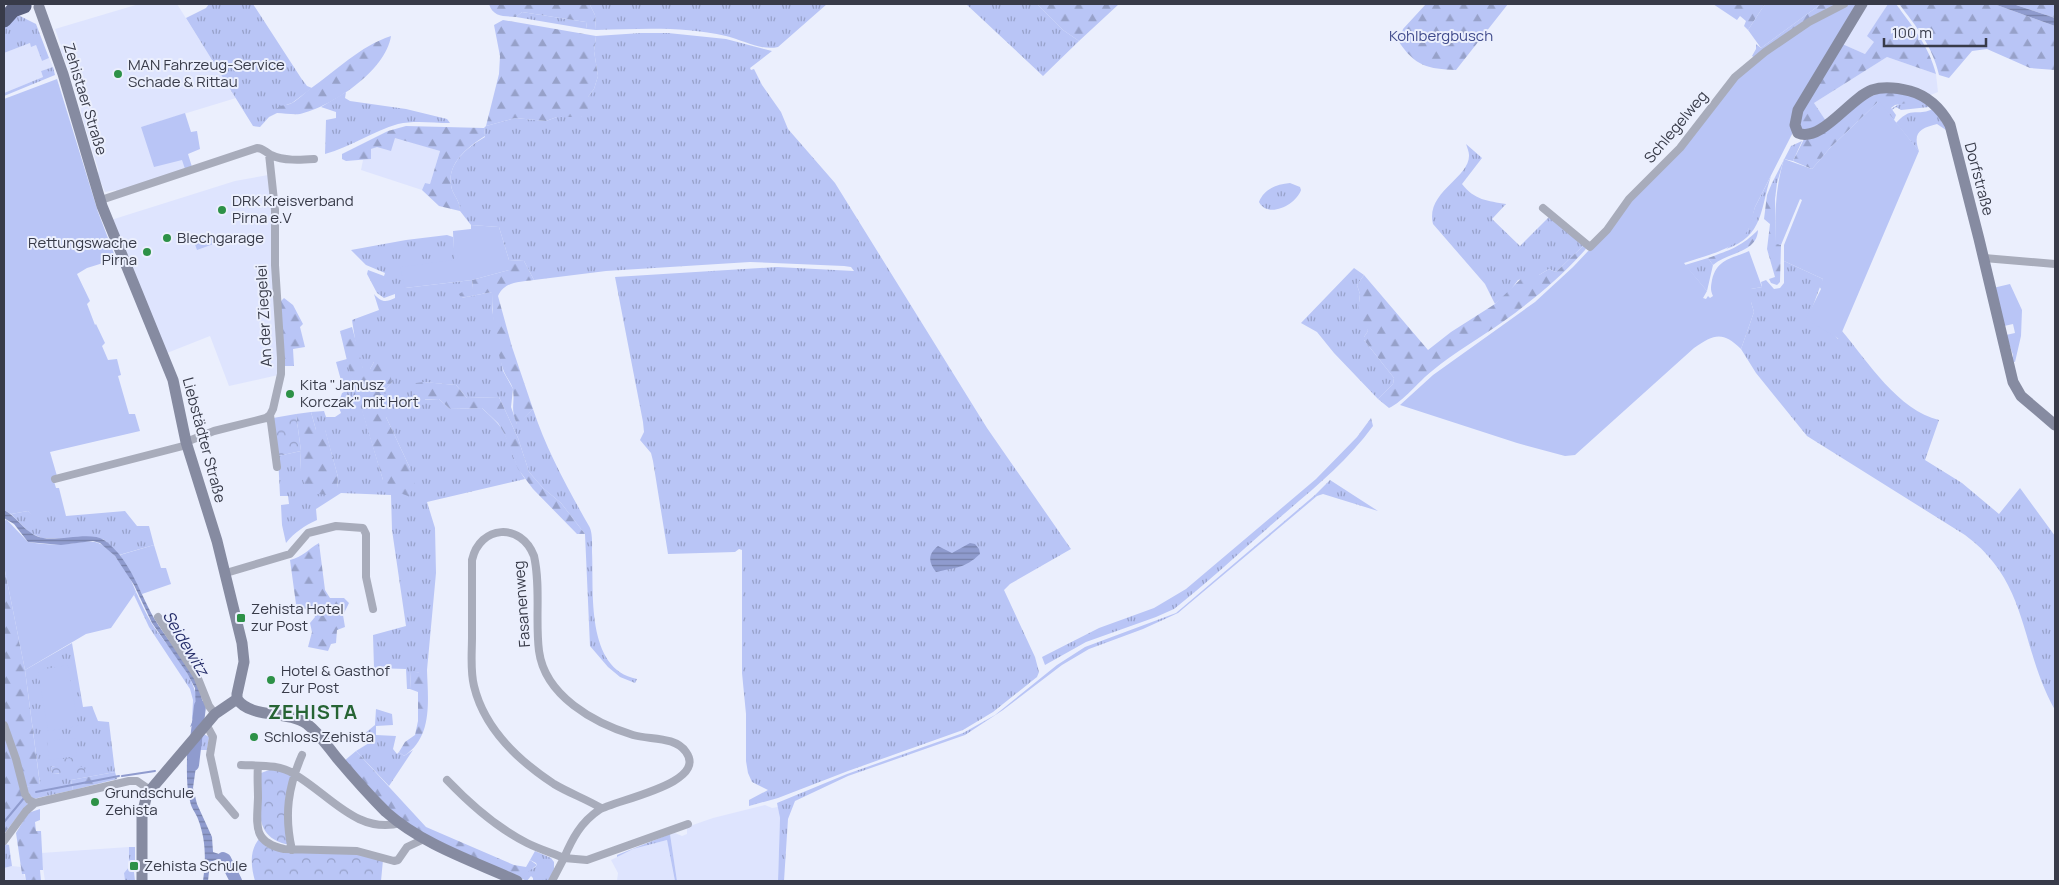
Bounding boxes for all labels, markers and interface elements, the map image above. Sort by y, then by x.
scale bar [1884,15,1986,47]
text: 100 m [1892,22,1932,43]
park label: Kohlbergbusch [1389,25,1493,46]
street label: Zehistaer Straße [58,40,113,158]
place label: MAN Fahrzeug-Service Schade & Rittau [128,54,285,92]
marker: MAN Fahrzeug-Service Schade & Rittau [112,68,124,80]
street label: Schlegelweg [1639,86,1712,167]
street label: Dorfstraße [1960,140,1999,218]
place label: DRK Kreisverband Pirna e.V [232,190,354,228]
marker: DRK Kreisverband Pirna e.V [216,204,228,216]
place label: Blechgarage [177,227,264,248]
place label: Rettungswache Pirna [28,232,137,270]
marker: Blechgarage [161,232,173,244]
marker: Rettungswache Pirna [141,246,153,258]
street label: An der Ziegelei [250,264,277,368]
place label: Kita "Janusz Korczak" mit Hort [300,374,419,412]
street label: Liebstädter Straße [178,375,231,505]
marker: Kita "Janusz Korczak" mit Hort [284,388,296,400]
street label: Fasanenweg [508,560,535,648]
place label: Zehista Hotel zur Post [251,598,344,636]
water label: Seidewitz [158,606,215,681]
marker: Zehista Hotel zur Post [235,612,247,624]
place label: Hotel & Gasthof Zur Post [281,660,390,698]
marker: Hotel & Gasthof Zur Post [265,674,277,686]
district label: ZEHISTA [268,698,358,725]
place label: Schloss Zehista [264,726,374,747]
marker: Schloss Zehista [248,731,260,743]
place label: Grundschule Zehista [105,782,194,820]
marker: Grundschule Zehista [89,796,101,808]
place label: Zehista Schule [144,855,247,876]
marker: Zehista Schule [128,860,140,872]

